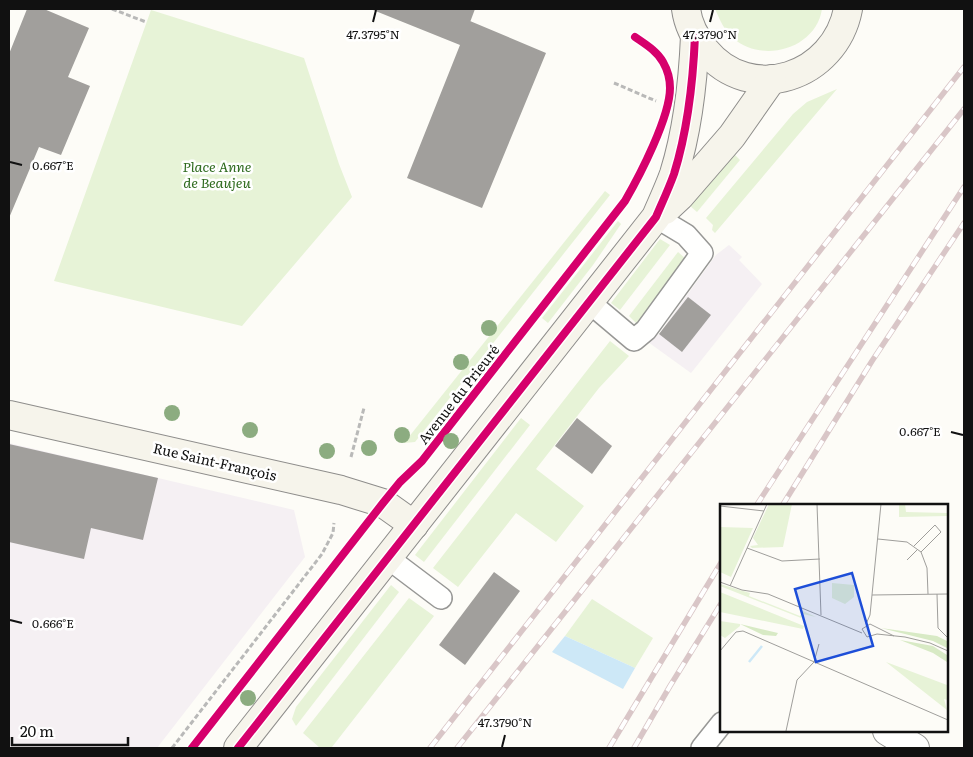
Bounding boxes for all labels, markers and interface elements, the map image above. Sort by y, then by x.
text: 47.3795°N [346,25,400,43]
text: 47.3790°N [683,25,737,43]
text: 0.667°E [32,156,74,174]
park label: Place Anne de Beaujeu [182,156,252,192]
street label: Avenue du Prieuré [413,340,503,448]
text: 0.667°E [899,422,941,440]
street label: Rue Saint-François [151,437,279,485]
inset map [720,504,948,732]
text: 0.666°E [32,614,74,632]
text: 47.3790°N [478,713,532,731]
scale bar [12,714,129,746]
text: 20 m [20,719,54,742]

